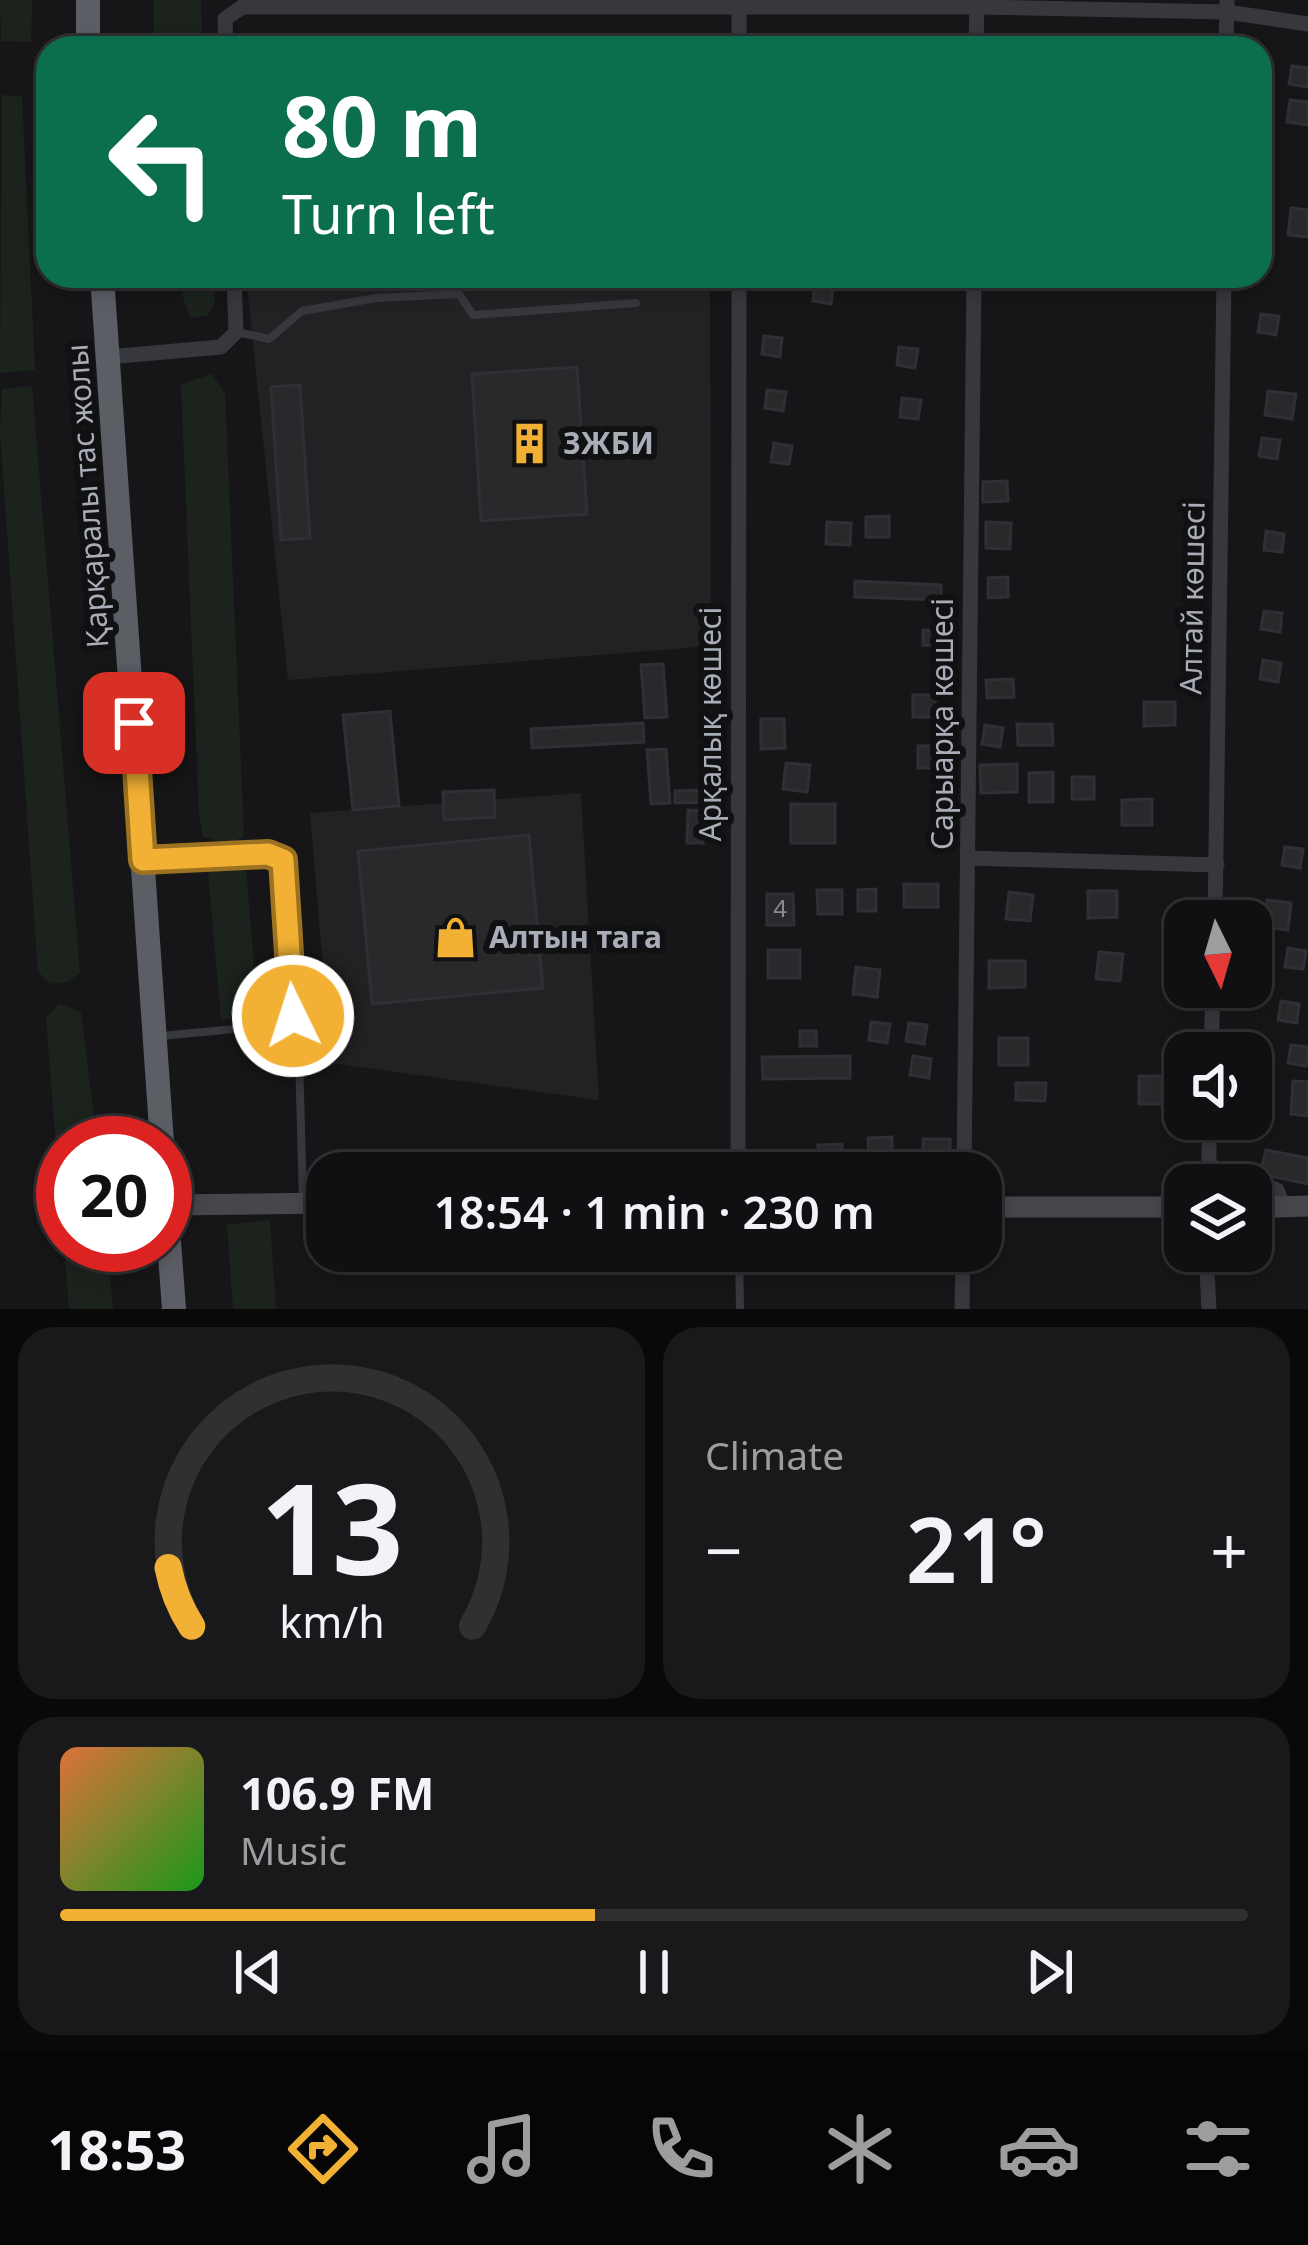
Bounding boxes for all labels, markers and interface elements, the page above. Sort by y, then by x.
text: 80 m [282,67,482,182]
icon: left [84,84,240,240]
text: Turn left [282,176,495,250]
street label: Қарқаралы тас жолы [55,343,118,650]
building icon: ЗЖБИ [506,421,552,467]
place label: ЗЖБИ [563,422,654,463]
street label: Алтай көшесі [1169,501,1214,695]
street label: Сарыарқа көшесі [921,598,962,850]
street label: Арқалық көшесі [689,607,730,841]
pin [83,672,185,774]
icon: arrive [101,690,167,756]
house number: 4 [773,891,787,924]
north arrow [1164,900,1272,1008]
map controls [1164,900,1272,1272]
shop icon: Алтын тага [432,915,478,961]
place label: Алтын тага [489,916,662,957]
position arrow [230,953,356,1079]
button: sound [1164,1032,1272,1140]
speed limit sign: 20 [36,1116,192,1272]
button: layers [1164,1164,1272,1272]
text: 18:54 · 1 min · 230 m [433,1181,875,1242]
text: Climate [705,1428,844,1481]
text: 13 [260,1442,403,1612]
text: 21° [906,1487,1047,1609]
text: − [705,1504,743,1594]
text: + [1210,1504,1248,1594]
text: km/h [279,1592,384,1651]
text: 106.9 FM [240,1762,434,1823]
text: Music [240,1823,347,1876]
icon: previous [225,1939,291,2005]
icon: pause [621,1939,687,2005]
icon: next [1017,1939,1083,2005]
icon: directions [281,2107,365,2191]
icon: music [460,2107,544,2191]
icon: phone [639,2107,723,2191]
icon: climate [818,2107,902,2191]
icon: car [997,2107,1081,2191]
icon: filters [1176,2107,1260,2191]
text: 18:53 [48,2112,186,2186]

